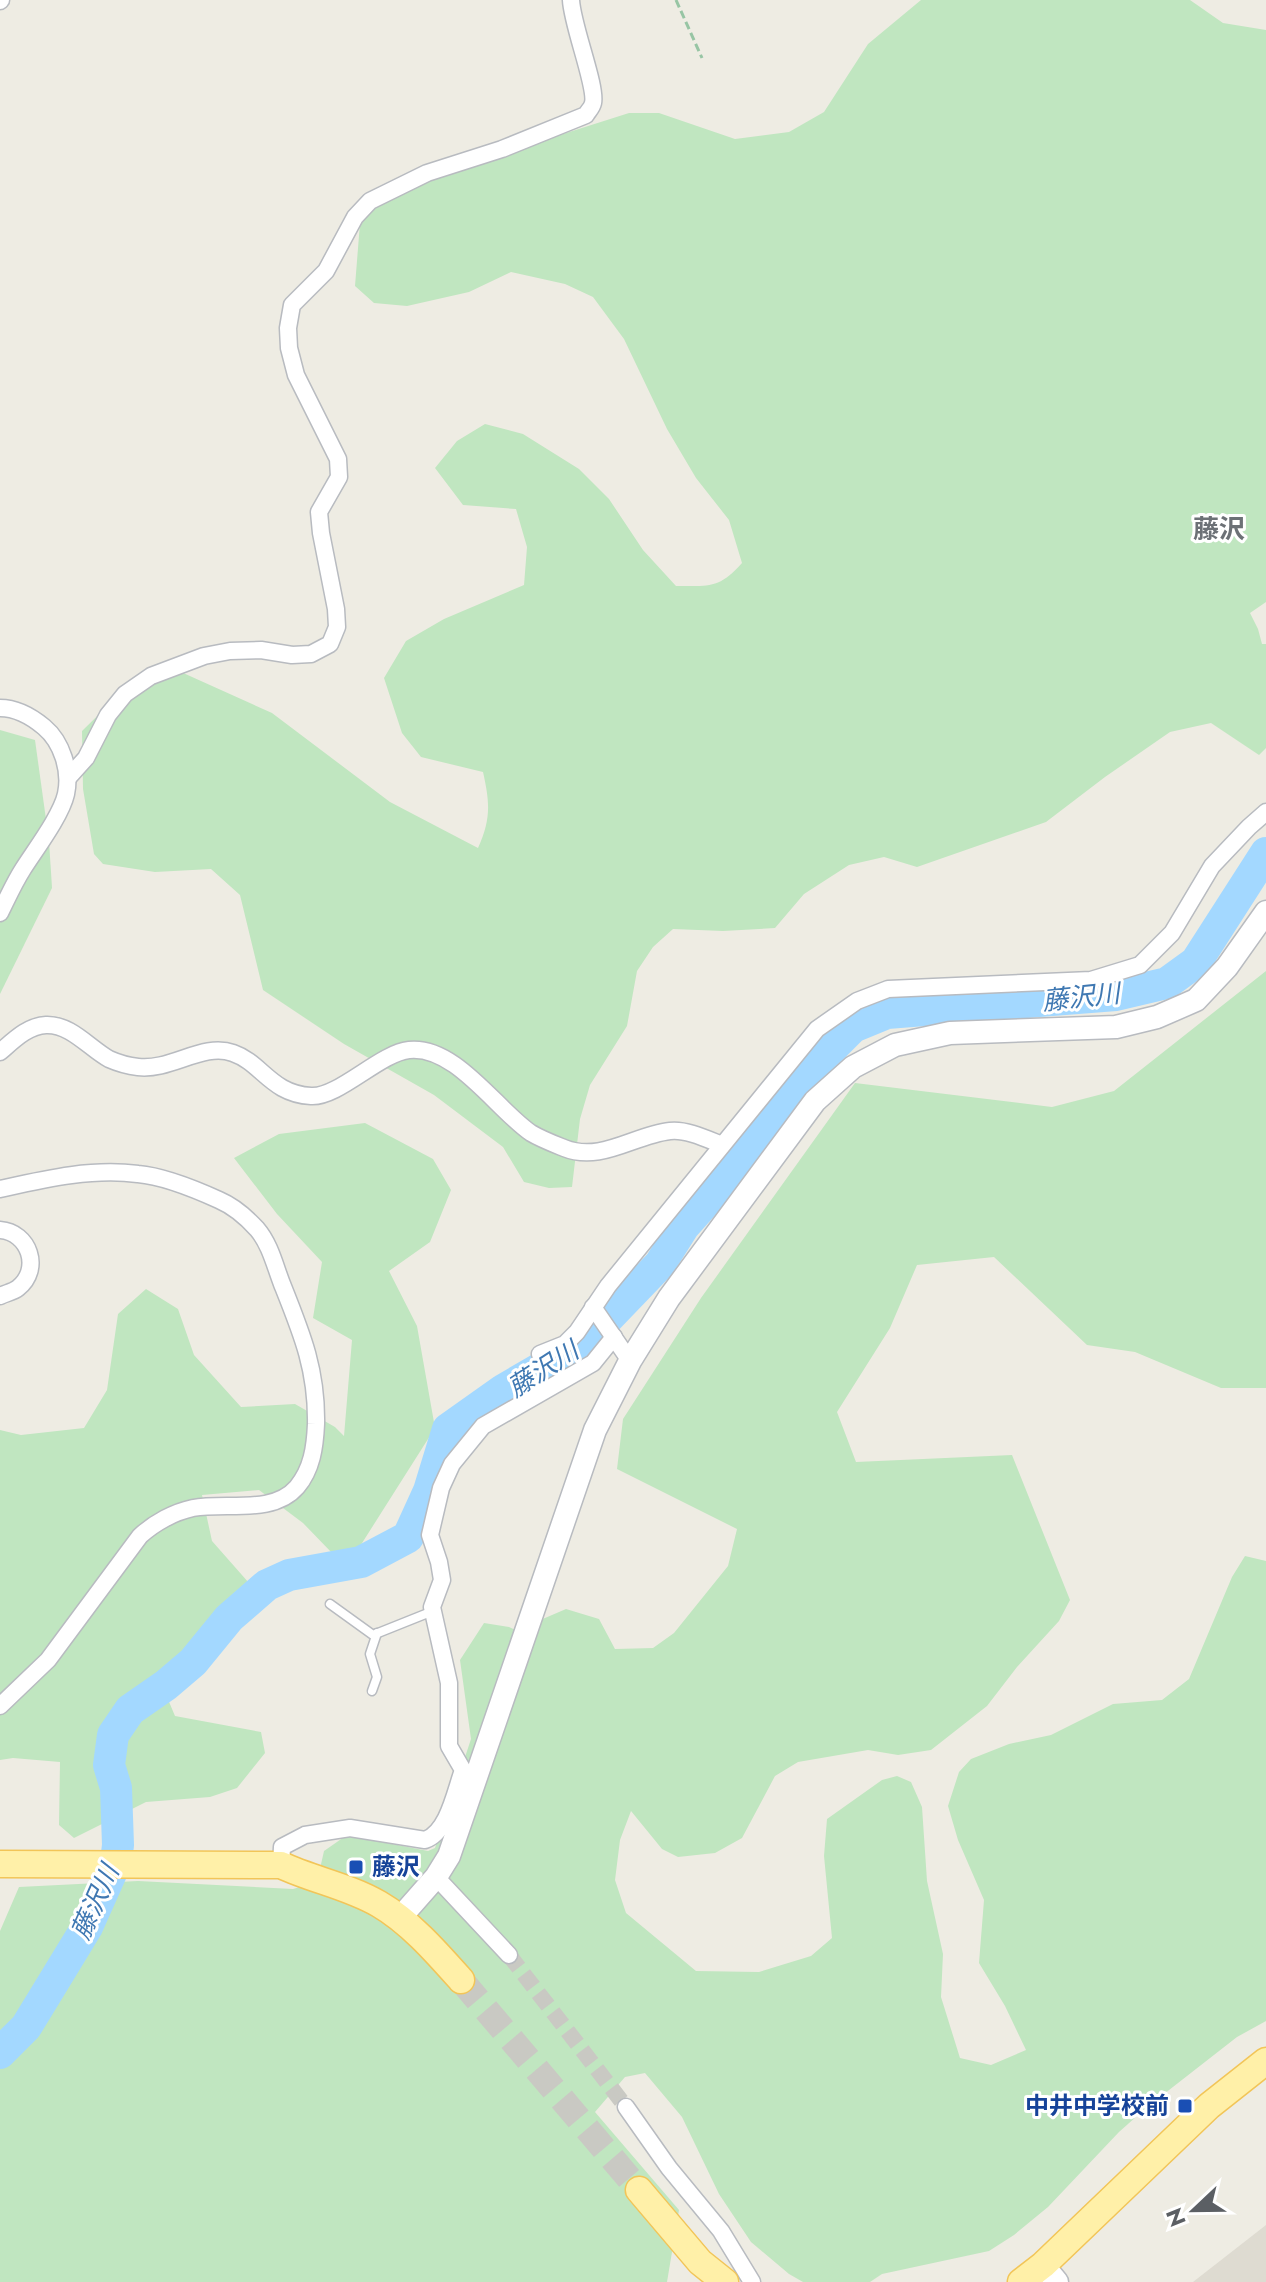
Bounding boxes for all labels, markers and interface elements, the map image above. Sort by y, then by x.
district label: 藤沢 [1193,510,1245,548]
water label: 藤沢川 [1040,974,1125,1020]
water label: 藤沢川 [500,1330,589,1406]
place label: 藤沢 [372,1849,420,1884]
water label: 藤沢川 [62,1856,129,1945]
marker: 藤沢 [347,1858,365,1876]
place label: 中井中学校前 [1025,2088,1169,2123]
marker: 中井中学校前 [1176,2097,1194,2115]
north arrow [1154,2170,1234,2250]
text: N [1157,2203,1194,2232]

